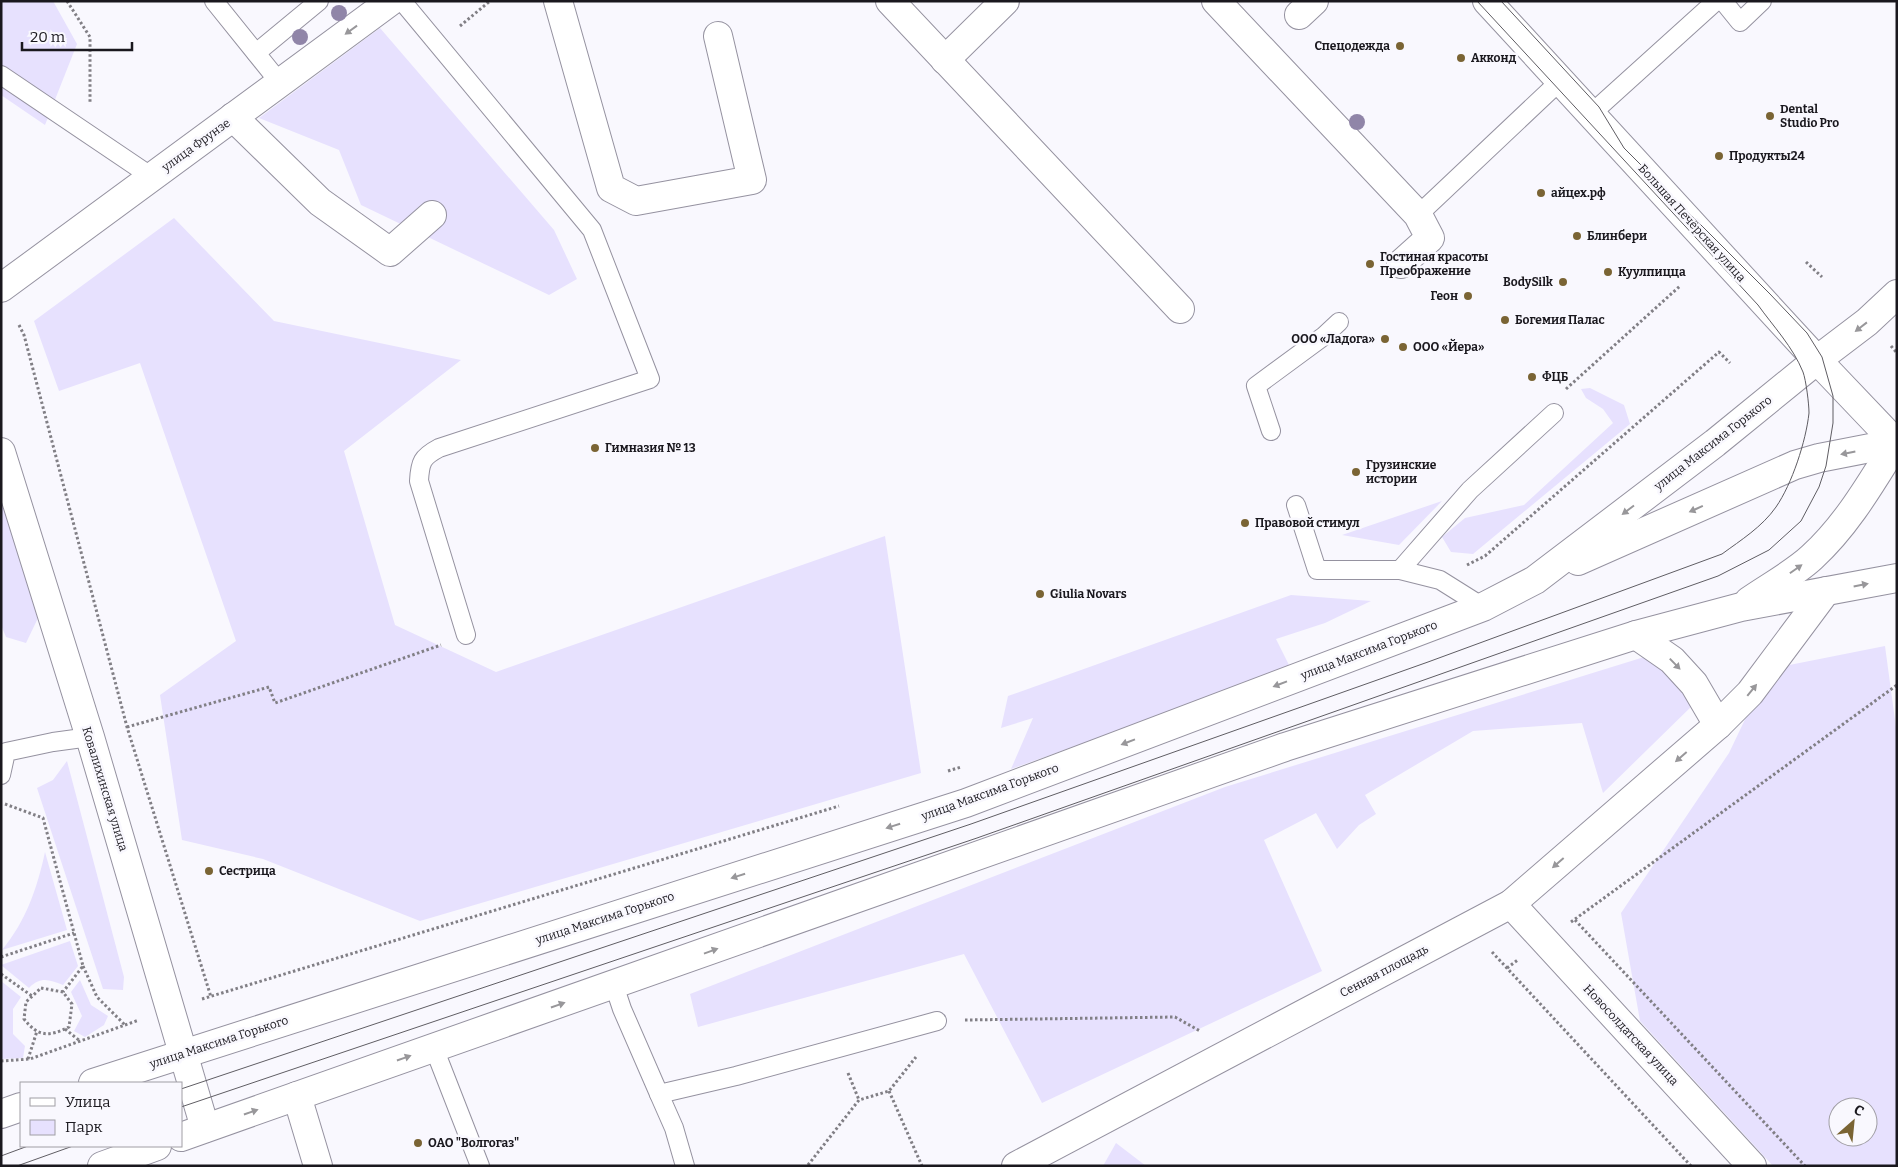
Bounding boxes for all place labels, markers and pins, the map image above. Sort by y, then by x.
place label: Спецодежда [1314,39,1390,53]
marker: Спецодежда [1394,40,1406,52]
place label: Акконд [1471,51,1517,65]
marker: Акконд [1455,52,1467,64]
place label: Dental Studio Pro [1780,102,1839,130]
marker: Dental Studio Pro [1764,110,1776,122]
place label: Продукты24 [1729,149,1805,163]
marker: Продукты24 [1713,150,1725,162]
place label: айцех.рф [1551,186,1606,200]
marker: айцех.рф [1535,187,1547,199]
place label: Блинбери [1587,229,1647,243]
marker: Блинбери [1571,230,1583,242]
place label: Гостиная красоты Преображение [1380,250,1488,278]
marker: Гостиная красоты Преображение [1364,258,1376,270]
place label: Куулпицца [1618,265,1686,279]
marker: Куулпицца [1602,266,1614,278]
place label: BodySilk [1503,275,1554,289]
marker: BodySilk [1557,276,1569,288]
place label: Геон [1430,289,1458,303]
marker: Геон [1462,290,1474,302]
place label: Богемия Палас [1515,313,1605,327]
marker: Богемия Палас [1499,314,1511,326]
place label: ООО «Ладога» [1291,332,1375,346]
marker: ООО «Ладога» [1379,333,1391,345]
place label: ООО «Йера» [1413,338,1485,354]
marker: ООО «Йера» [1397,341,1409,353]
place label: ФЦБ [1542,370,1569,384]
marker: ФЦБ [1526,371,1538,383]
place label: Гимназия № 13 [605,441,696,455]
marker: Гимназия № 13 [589,442,601,454]
place label: Грузинские истории [1366,458,1437,486]
marker: Грузинские истории [1350,466,1362,478]
place label: Правовой стимул [1255,516,1360,530]
marker: Правовой стимул [1239,517,1251,529]
place label: Giulia Novars [1050,587,1127,601]
marker: Giulia Novars [1034,588,1046,600]
place label: Сестрица [219,864,276,878]
marker: Сестрица [203,865,215,877]
place label: ОАО "Волгогаз" [428,1136,519,1150]
marker: ОАО "Волгогаз" [412,1137,424,1149]

